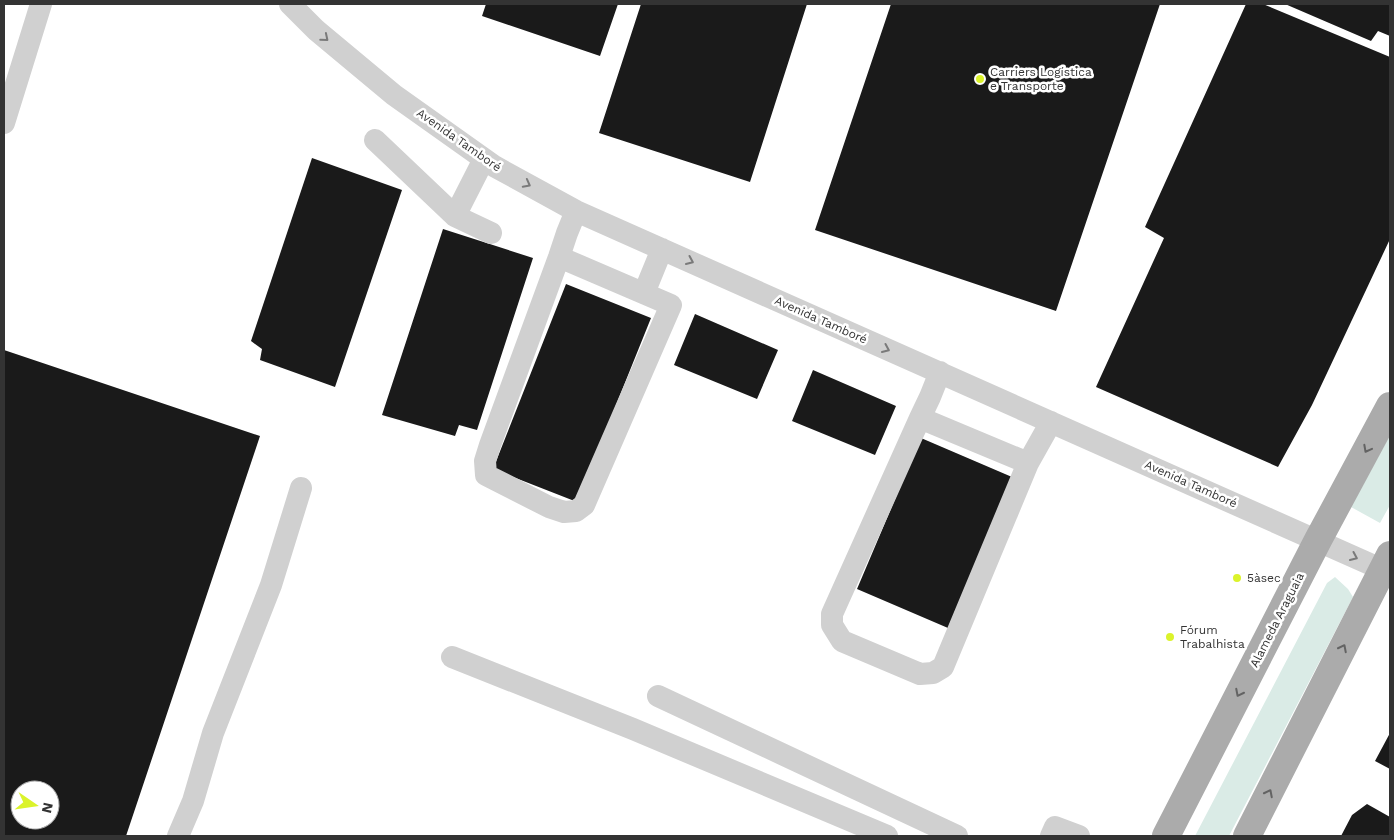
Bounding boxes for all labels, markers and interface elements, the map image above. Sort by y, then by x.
one-way arrow [320,32,329,41]
place label: Carriers Logística e Transporte [990,65,1092,93]
marker: Carriers Logística e Transporte [974,73,986,85]
street label: Avenida Tamboré [414,106,504,174]
one-way arrow [522,178,531,188]
one-way arrow [685,255,694,266]
street label: Avenida Tamboré [773,293,869,347]
one-way arrow [881,342,890,353]
one-way arrow [1363,444,1373,453]
street label: Avenida Tamboré [1143,457,1239,511]
one-way arrow [1349,550,1358,561]
street label: Alameda Araguaia [1247,570,1307,670]
place label: 5àsec [1247,571,1281,585]
marker: 5àsec [1231,572,1243,584]
place label: Fórum Trabalhista [1180,623,1245,651]
marker: Fórum Trabalhista [1164,631,1176,643]
one-way arrow [1336,644,1347,653]
one-way arrow [1235,687,1245,696]
north arrow [10,780,60,830]
one-way arrow [1263,789,1273,798]
text: N [39,801,57,815]

